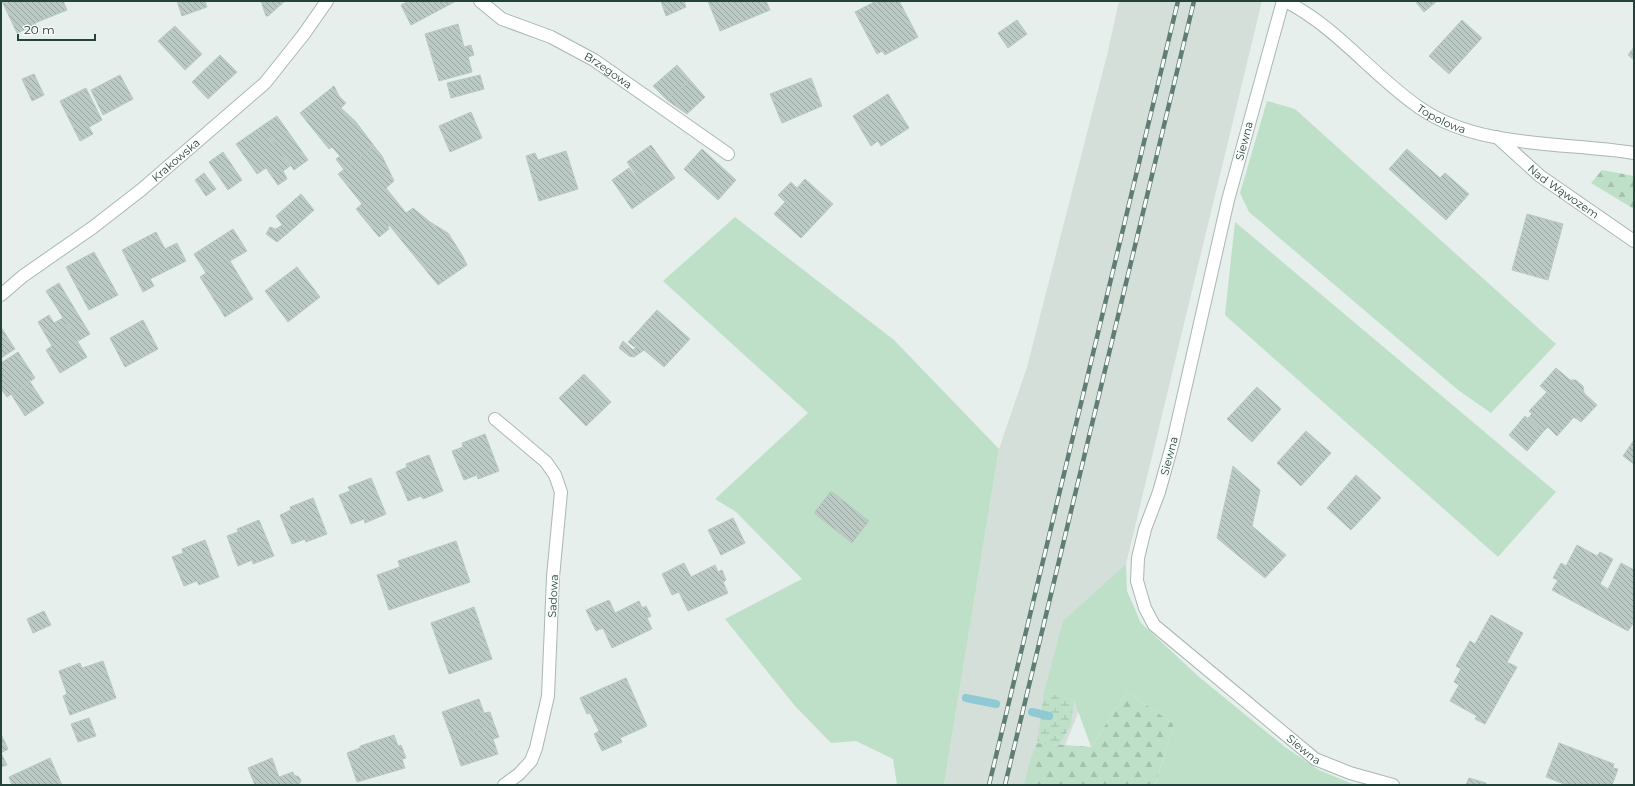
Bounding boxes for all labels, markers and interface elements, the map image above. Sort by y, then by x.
scale bar [18,16,95,42]
text: 20 m [24,22,55,37]
street label: Brzegowa [582,49,635,92]
street label: Topolowa [1414,101,1468,136]
street label: Siewna [1232,120,1256,162]
street label: Krakowska [149,135,203,185]
street label: Nad Wąwozem [1525,161,1602,222]
street label: Siewna [1157,435,1181,477]
street label: Sadowa [545,574,561,618]
street label: Siewna [1284,731,1322,767]

